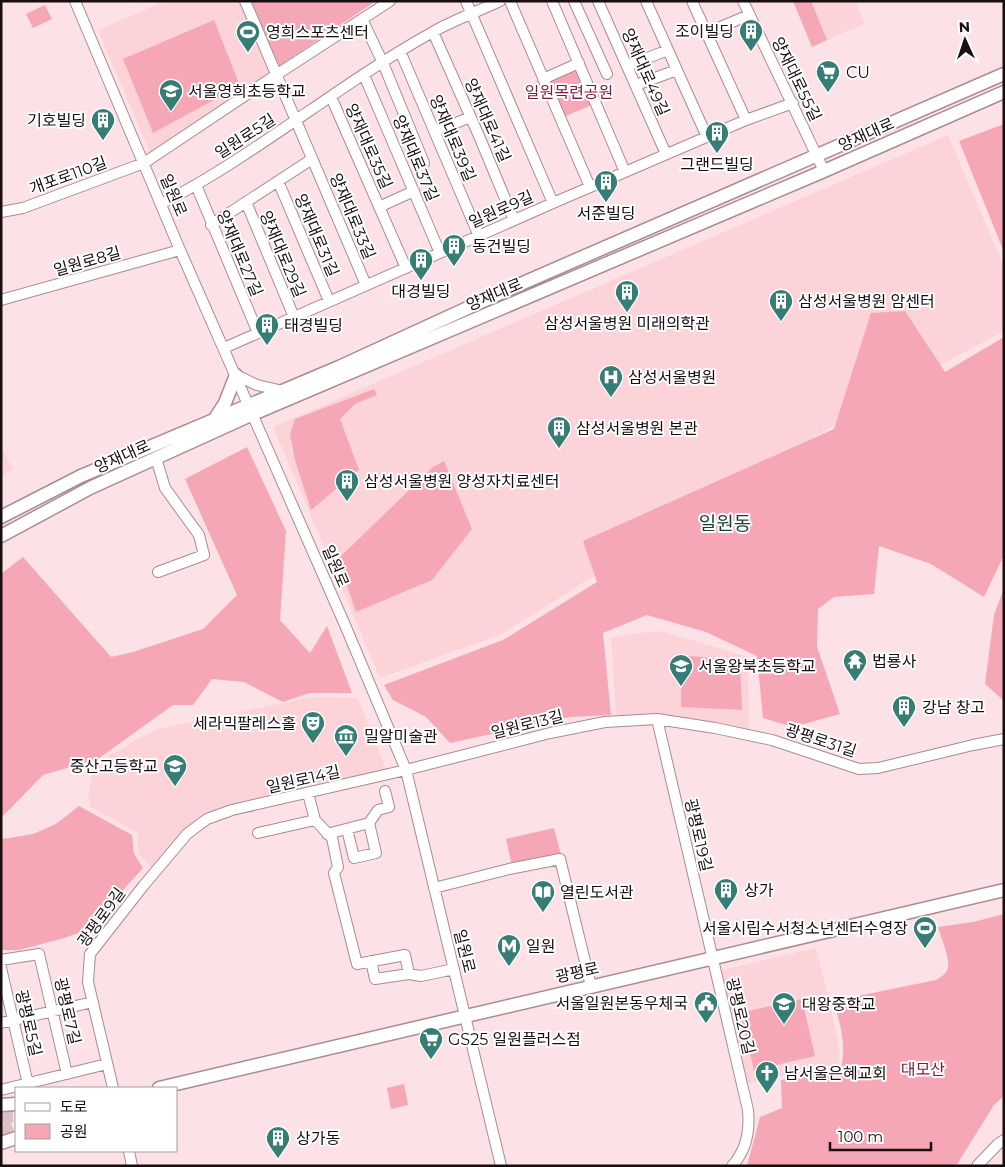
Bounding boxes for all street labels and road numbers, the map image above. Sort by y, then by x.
street label: 양재대로49길 [618,25,673,119]
street label: 양재대로55길 [768,34,825,125]
street label: 양재대로41길 [461,75,514,165]
street label: 양재대로39길 [426,92,479,184]
street label: 양재대로35길 [341,101,396,192]
street label: 일원로5길 [212,110,279,163]
street label: 양재대로37길 [389,112,442,204]
street label: 양재대로 [835,114,897,155]
street label: 개포로110길 [27,153,109,198]
street label: 양재대로33길 [326,170,379,262]
street label: 일원로 [156,171,191,219]
street label: 일원로9길 [466,187,536,232]
street label: 양재대로31길 [291,191,343,280]
street label: 양재대로27길 [213,207,266,299]
street label: 양재대로29길 [256,208,309,300]
street label: 일원로8길 [51,243,123,280]
street label: 양재대로 [463,274,525,315]
street label: 양재대로 [91,436,153,477]
street label: 일원로 [318,542,353,590]
street label: 일원로13길 [489,706,565,743]
street label: 광평로31길 [783,720,859,761]
street label: 일원로14길 [264,762,342,797]
street label: 광평로19길 [681,797,716,873]
street label: 광평로9길 [74,884,129,951]
street label: 일원로 [450,927,479,975]
street label: 광평로 [553,958,601,987]
street label: 광평로7길 [51,976,84,1047]
street label: 광평로20길 [722,976,759,1057]
street label: 광평로5길 [12,988,45,1058]

